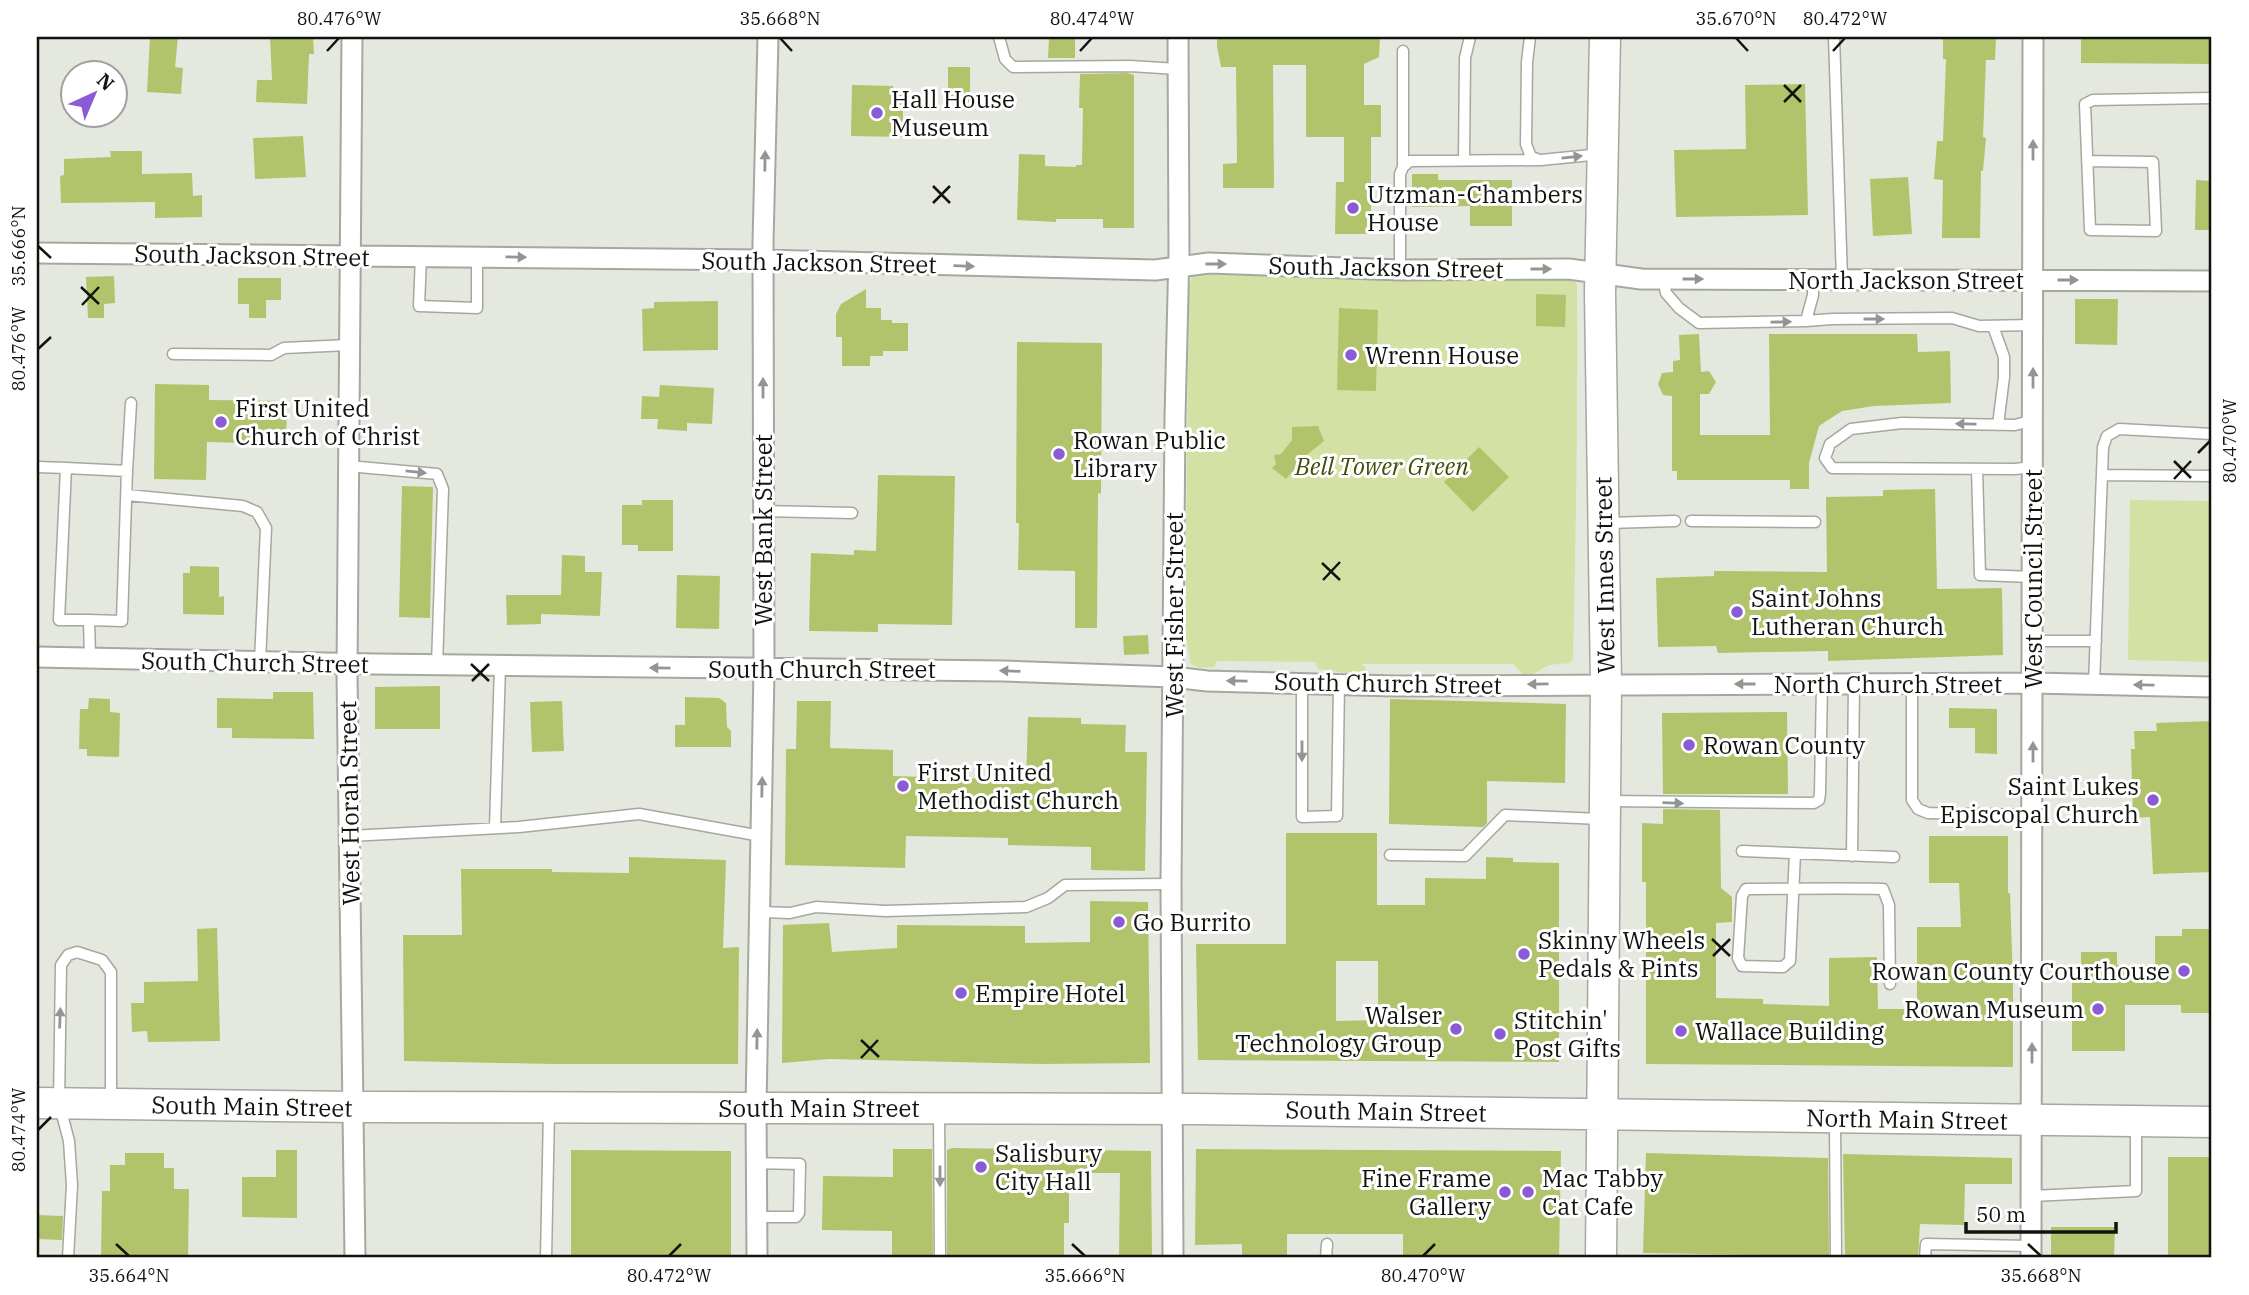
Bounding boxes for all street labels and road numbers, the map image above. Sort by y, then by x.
street label: South Jackson Street [134,237,370,273]
street label: South Jackson Street [701,244,937,280]
street label: South Jackson Street [1268,249,1504,285]
street label: North Jackson Street [1788,264,2024,296]
street label: West Bank Street [747,434,779,626]
street label: West Council Street [2017,469,2049,689]
street label: West Innes Street [1586,476,1622,674]
street label: West Fisher Street [1158,512,1190,718]
street label: South Church Street [141,644,369,680]
street label: South Church Street [708,653,936,685]
street label: South Church Street [1274,665,1502,701]
street label: North Church Street [1774,668,2002,700]
street label: West Horah Street [331,700,367,906]
street label: South Main Street [151,1088,353,1124]
street label: South Main Street [718,1092,920,1124]
street label: South Main Street [1285,1093,1487,1129]
street label: North Main Street [1806,1101,2008,1137]

